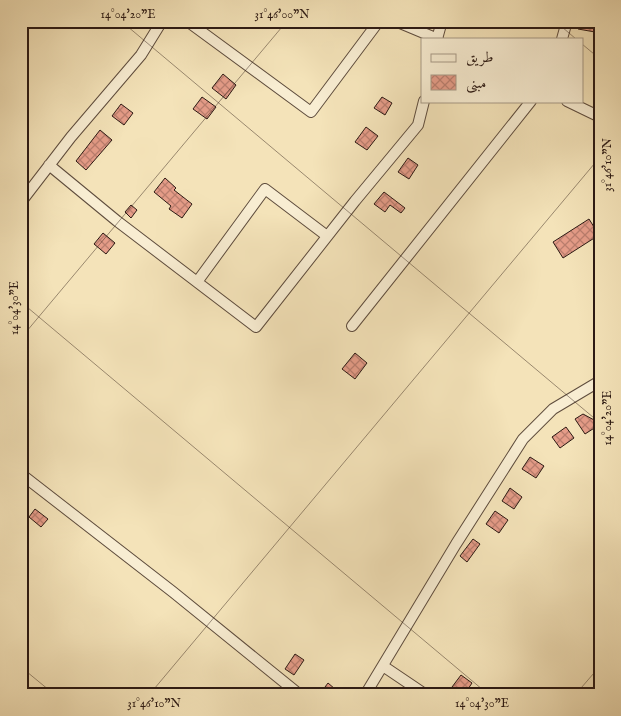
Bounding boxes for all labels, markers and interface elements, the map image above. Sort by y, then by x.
text: 14°04'20"E [100,7,156,22]
text: 31°46'00"N [254,7,310,22]
legend [421,38,584,102]
text: طريق [466,48,493,67]
text: مبنى [466,74,486,94]
text: 31°46'10"N [600,138,615,192]
text: 14°04'30"E [7,281,22,335]
text: 14°04'20"E [600,390,615,446]
text: 31°46'10"N [127,696,181,711]
text: 14°04'30"E [455,696,509,711]

